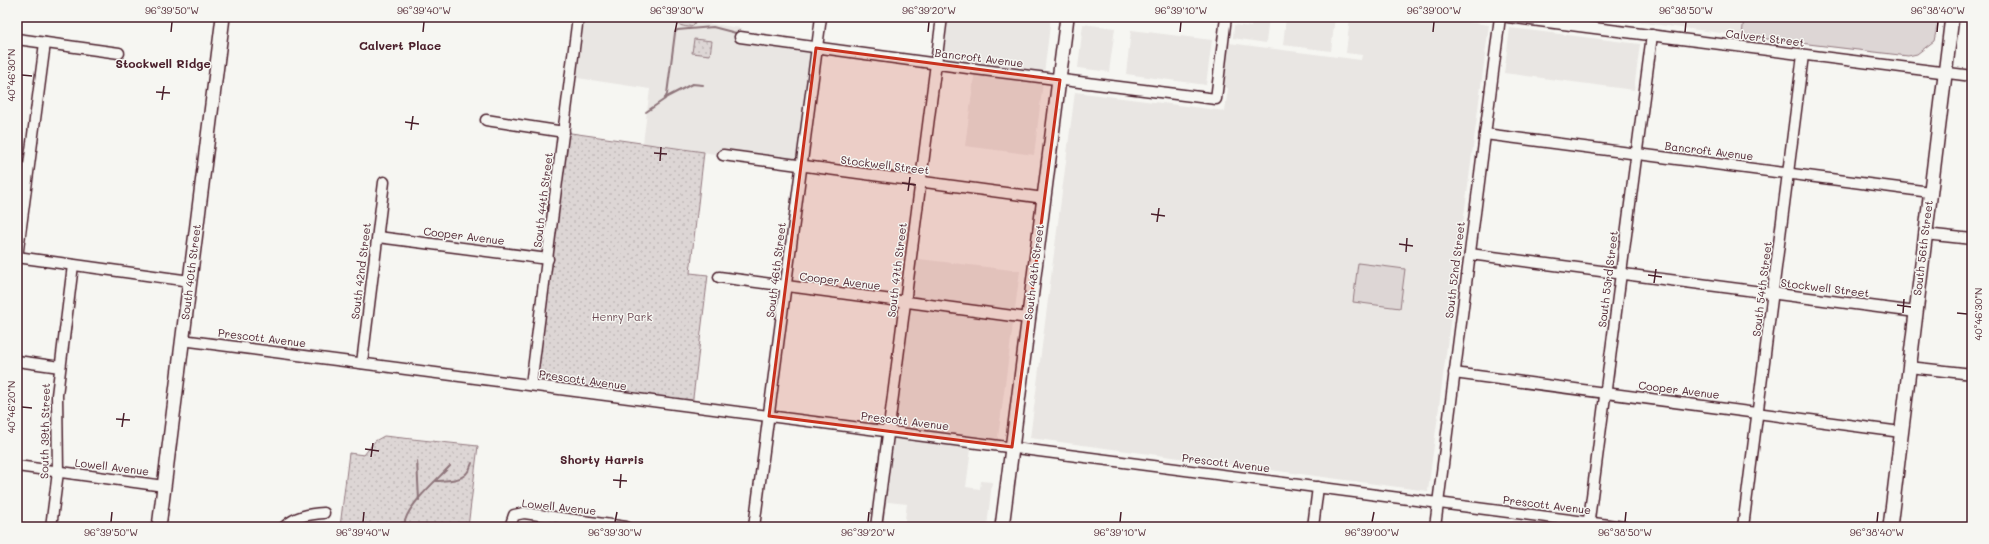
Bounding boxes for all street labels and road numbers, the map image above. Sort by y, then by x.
street label: Calvert Street [1725,25,1805,50]
street label: Bancroft Avenue [934,45,1024,70]
street label: Bancroft Avenue [1664,138,1754,163]
street label: South 44th Street [529,151,556,248]
street label: Stockwell Street [840,152,930,177]
street label: South 56th Street [1909,199,1936,296]
street label: South 42nd Street [347,221,374,320]
street label: South 46th Street [762,221,789,318]
street label: South 52nd Street [1441,221,1468,319]
street label: South 47th Street [883,222,910,318]
street label: South 40th Street [177,223,204,321]
street label: Cooper Avenue [423,223,506,248]
street label: South 48th Street [1020,223,1047,320]
street label: South 53rd Street [1594,230,1621,328]
street label: South 54th Street [1748,240,1775,337]
street label: Cooper Avenue [799,268,882,293]
street label: Stockwell Street [1780,275,1870,300]
street label: Prescott Avenue [217,325,307,350]
street label: Prescott Avenue [538,366,628,393]
street label: Cooper Avenue [1638,377,1721,402]
street label: South 39th Street [36,383,53,479]
street label: Prescott Avenue [860,408,950,433]
street label: Prescott Avenue [1181,450,1271,475]
street label: Lowell Avenue [74,455,150,479]
street label: Prescott Avenue [1502,492,1592,517]
street label: Lowell Avenue [521,495,597,518]

